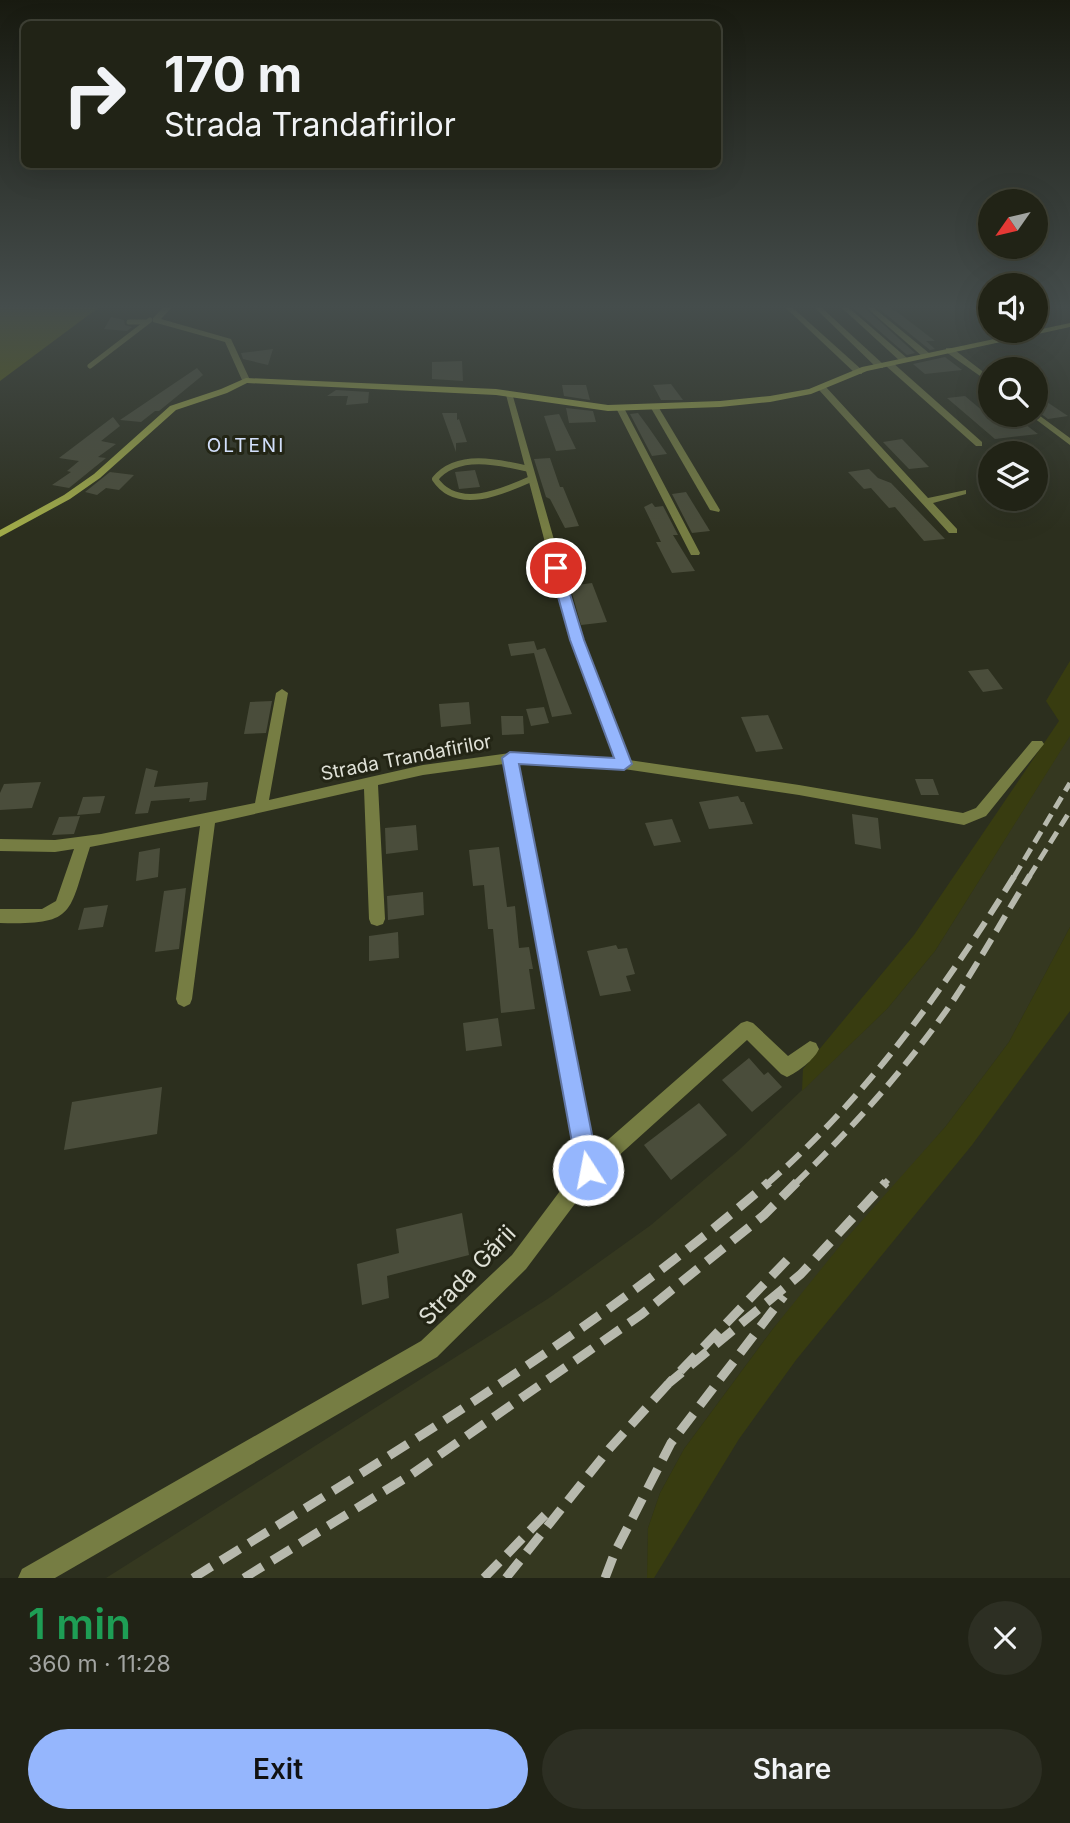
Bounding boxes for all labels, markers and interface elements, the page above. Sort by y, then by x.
text: 170 m [164,45,302,104]
icon: right [49,49,140,140]
text: Strada Trandafirilor [164,105,456,144]
north arrow [978,189,1048,259]
map controls [978,189,1048,511]
button: sound [978,273,1048,343]
button: search [978,357,1048,427]
district label: OLTENI [207,434,285,457]
button: layers [978,441,1048,511]
pin [526,538,586,598]
icon: arrive [537,549,575,587]
street label: Strada Trandafirilor [319,730,493,785]
position arrow [551,1133,625,1207]
street label: Strada Gării [413,1219,521,1331]
text: 1 min [28,1598,131,1649]
button: close [968,1601,1042,1675]
text: 360 m · 11:28 [28,1650,171,1678]
button: Exit [28,1729,528,1809]
button: Share [542,1729,1042,1809]

